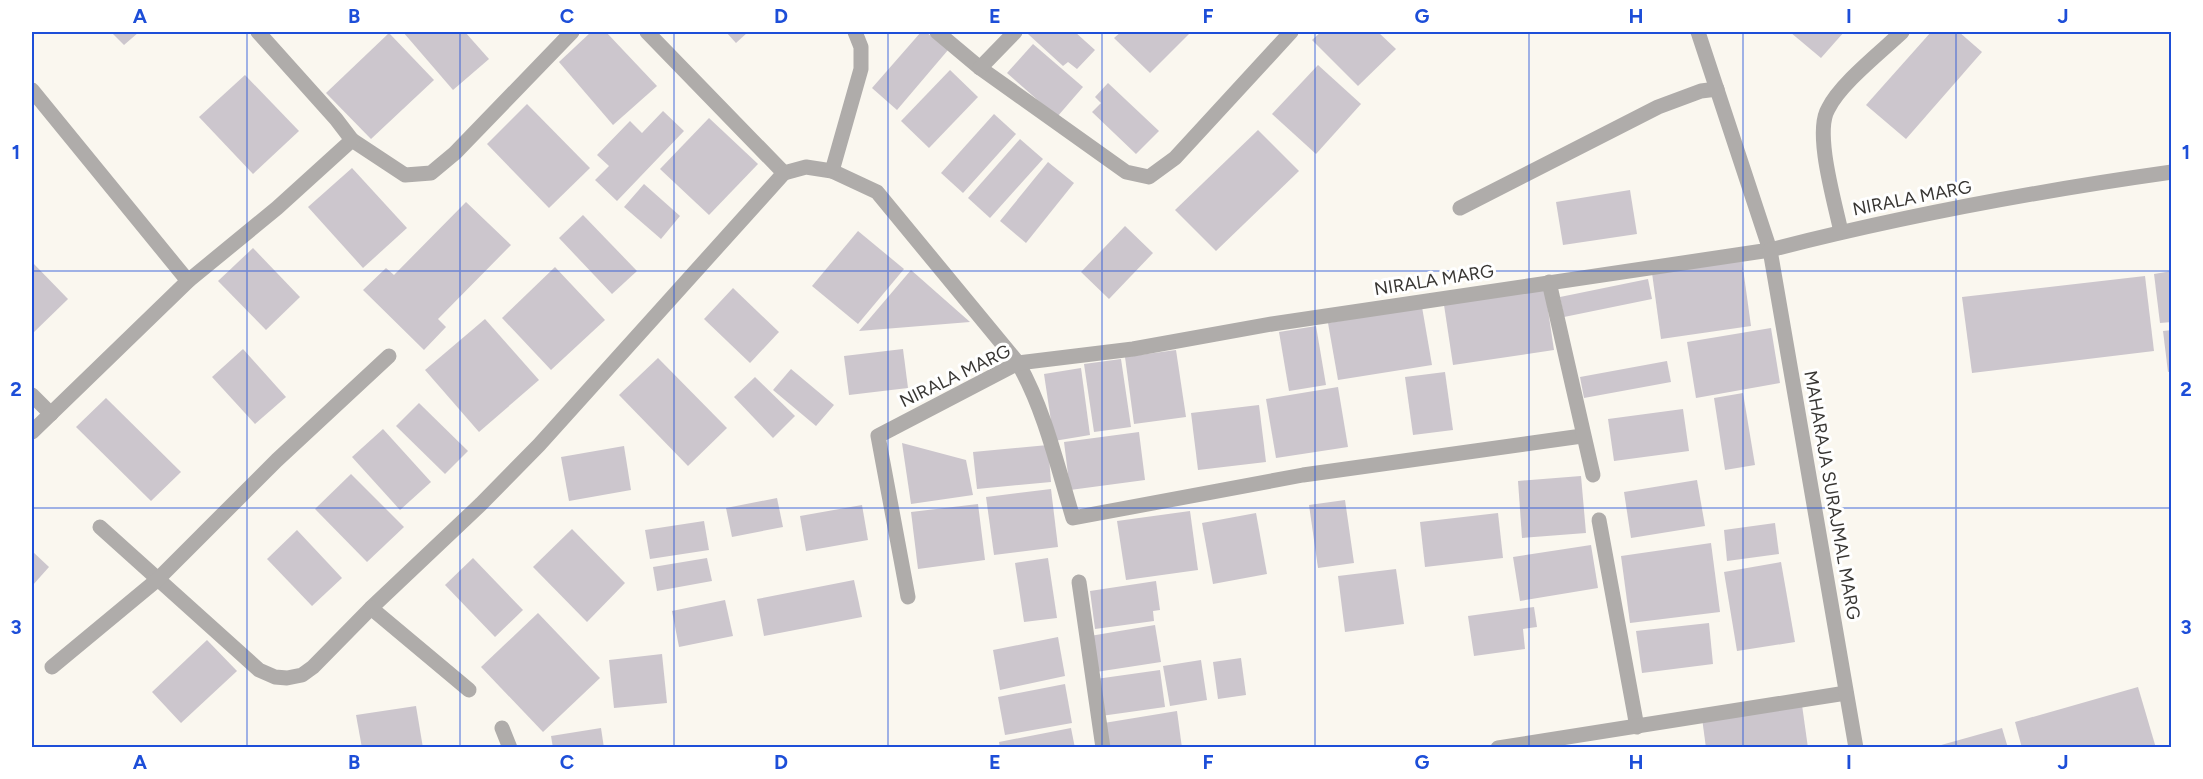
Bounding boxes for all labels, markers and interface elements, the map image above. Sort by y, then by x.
text: A [133,4,148,28]
text: B [348,4,360,28]
text: C [560,4,574,28]
text: D [774,4,788,28]
text: E [989,4,1001,28]
text: F [1202,4,1214,28]
text: G [1415,4,1430,28]
text: H [1629,4,1644,28]
text: I [1846,4,1852,28]
text: J [2057,4,2069,28]
text: 1 [12,140,20,164]
text: 1 [2182,140,2190,164]
street label: NIRALA MARG [1851,176,1974,220]
street label: NIRALA MARG [1373,260,1496,300]
street label: NIRALA MARG [896,340,1014,412]
street label: MAHARAJA SURAJMAL MARG [1799,369,1865,622]
text: 2 [10,377,22,401]
text: 2 [2180,377,2192,401]
text: 3 [10,615,22,639]
text: 3 [2180,615,2192,639]
text: A [133,750,148,774]
text: B [348,750,360,774]
text: C [560,750,574,774]
text: D [774,750,788,774]
text: E [989,750,1001,774]
text: F [1202,750,1214,774]
text: G [1415,750,1430,774]
text: H [1629,750,1644,774]
text: I [1846,750,1852,774]
text: J [2057,750,2069,774]

